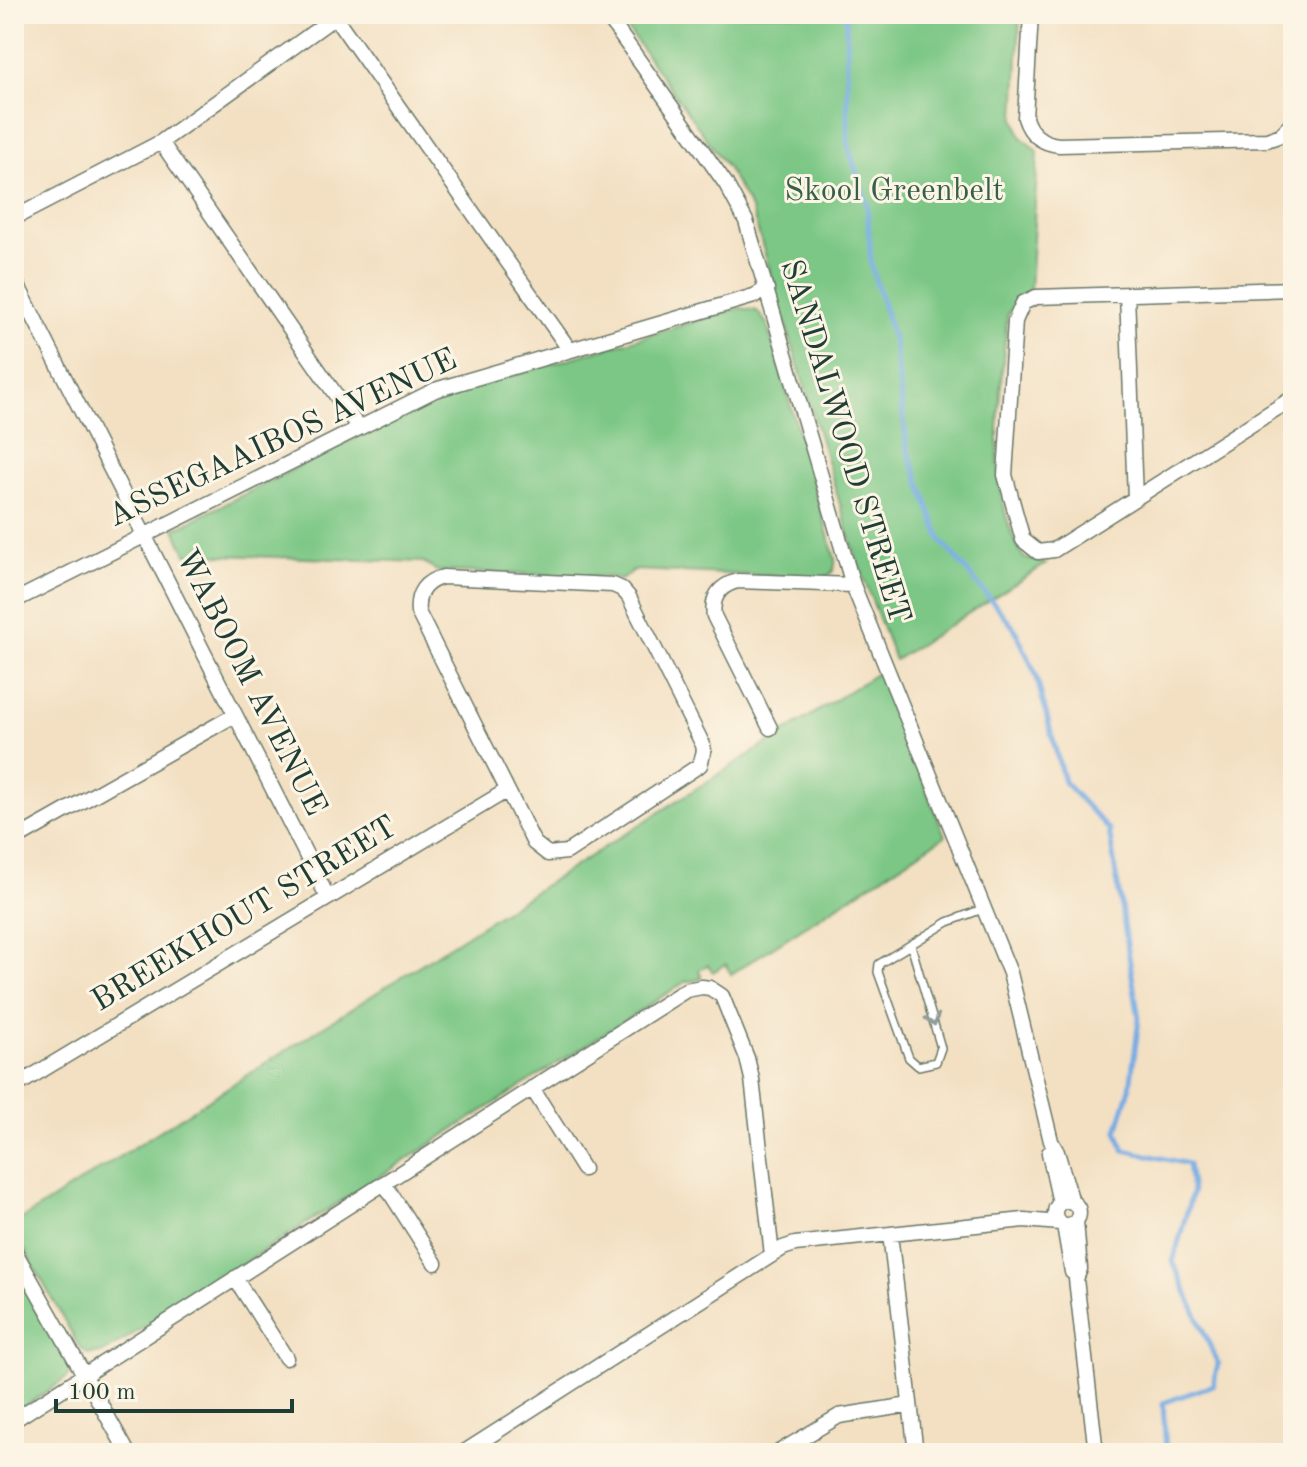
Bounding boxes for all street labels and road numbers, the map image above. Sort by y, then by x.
street label: SANDALWOOD STREET [773,256,915,628]
street label: ASSEGAAIBOS AVENUE [104,344,462,534]
street label: WABOOM AVENUE [169,545,331,821]
street label: BREEKHOUT STREET [87,811,403,1019]

